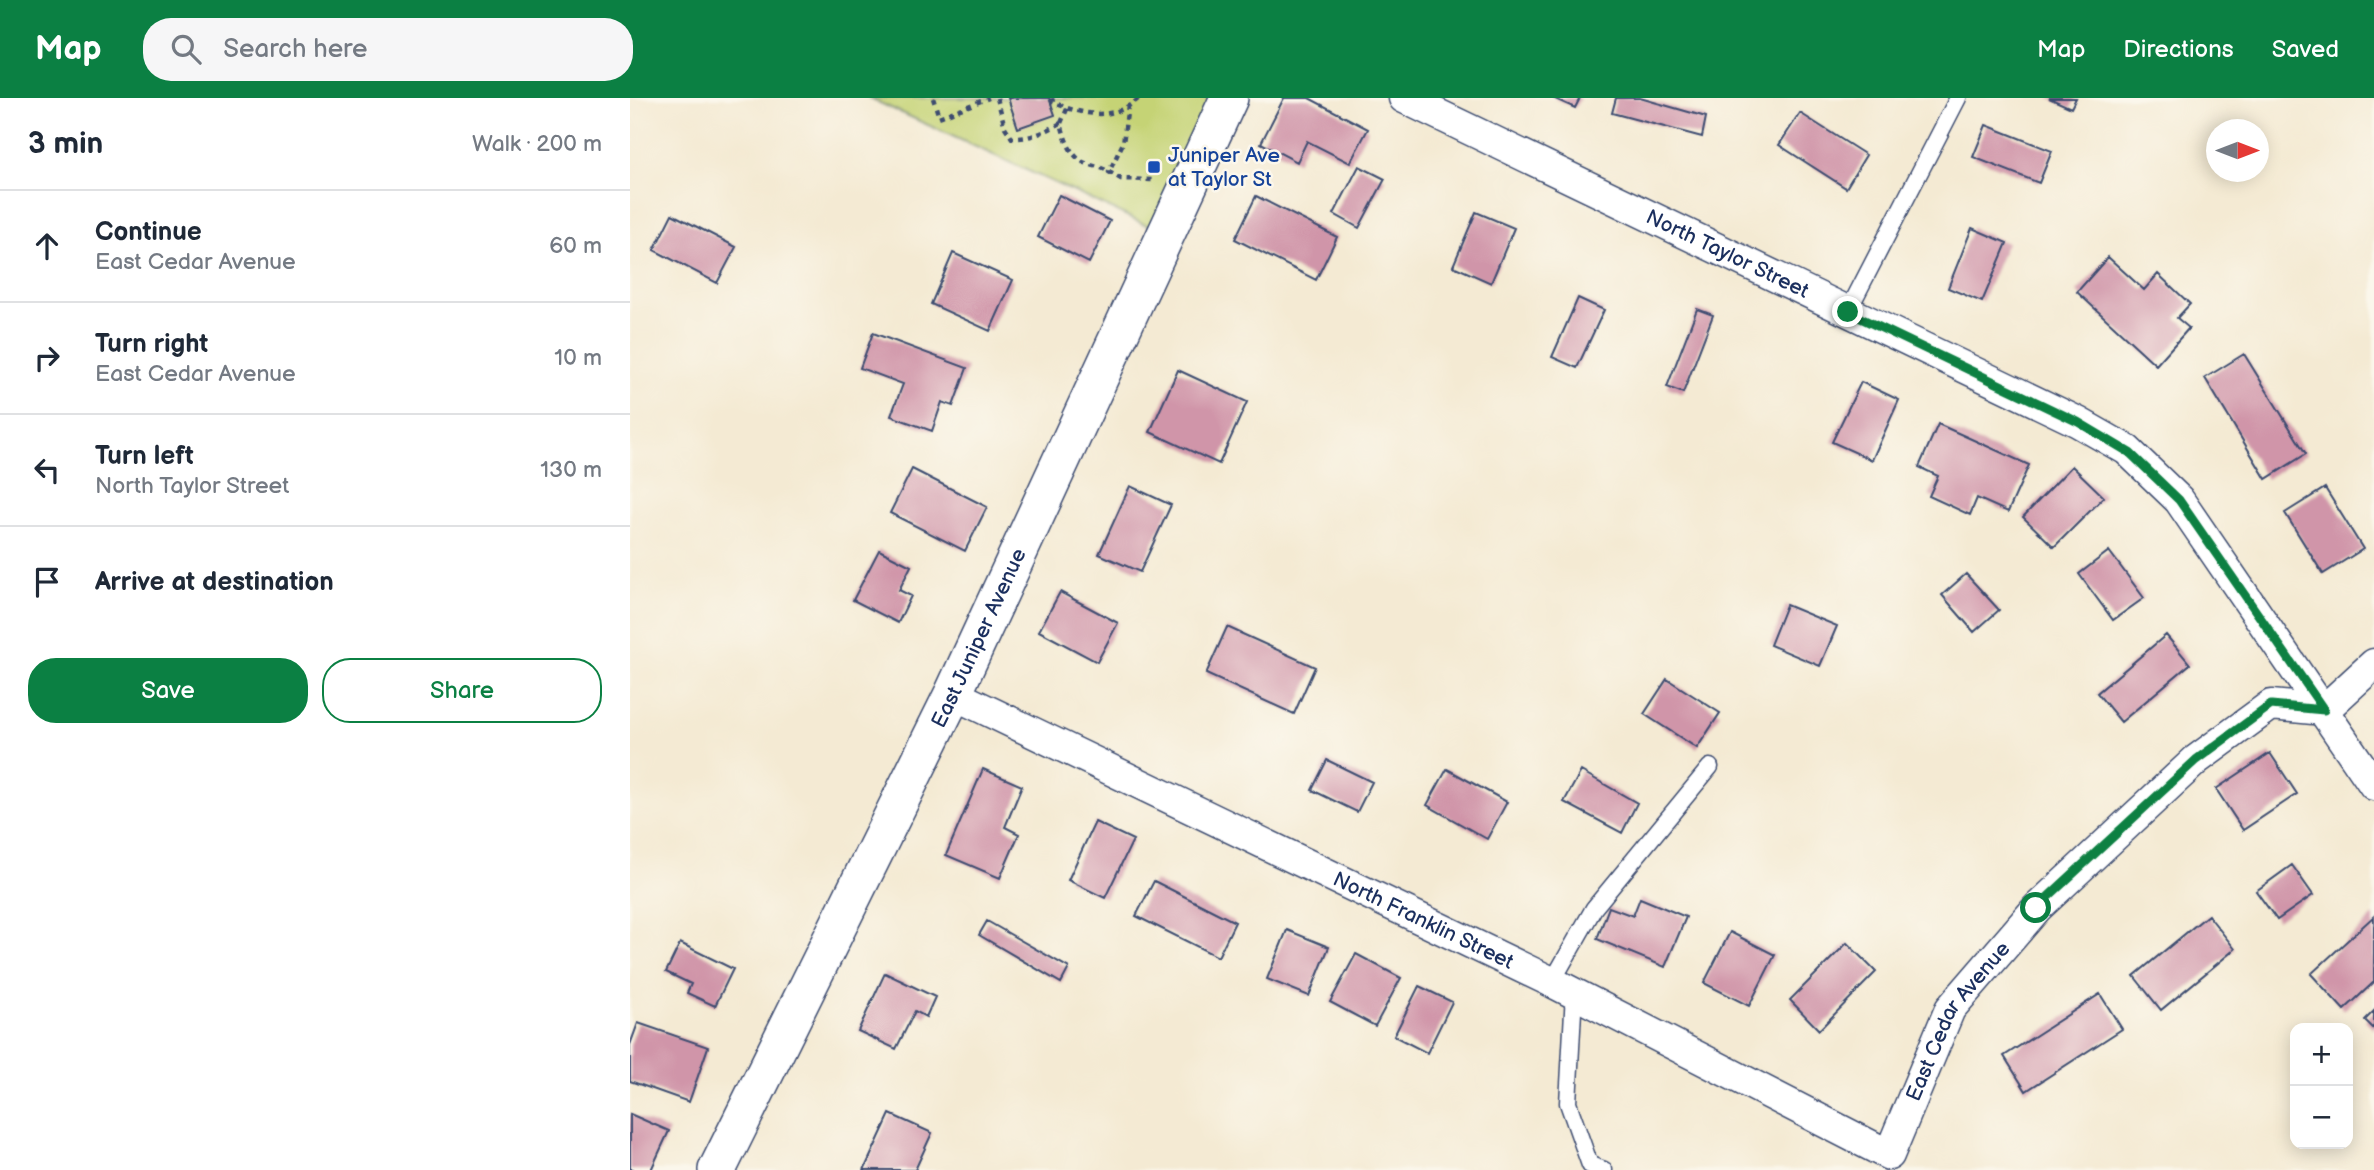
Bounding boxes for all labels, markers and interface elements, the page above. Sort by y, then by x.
search box [143,18,633,81]
text: Map [35,29,101,69]
icon: search [167,30,205,68]
text: Search here [223,34,367,65]
text: Map [2037,35,2085,64]
text: Directions [2123,35,2234,64]
text: Saved [2272,35,2339,64]
north arrow [2206,119,2269,182]
text: 3 min [28,126,103,162]
text: Walk · 200 m [472,130,602,158]
place label: Juniper Ave at Taylor St [1168,143,1280,192]
marker: Juniper Ave at Taylor St [1146,159,1162,175]
street label: North Taylor Street [1642,204,1813,304]
text: Continue [95,217,202,248]
icon: ahead [28,227,66,265]
text: 60 m [549,232,602,260]
text: East Cedar Avenue [95,248,296,276]
route end [1832,296,1863,327]
text: Turn right [95,329,208,360]
icon: right [28,339,66,377]
text: 10 m [554,344,602,372]
text: East Cedar Avenue [95,360,296,388]
text: Turn left [95,441,194,472]
icon: left [28,451,66,489]
text: 130 m [540,456,602,484]
text: North Taylor Street [95,472,289,500]
street label: East Juniper Avenue [926,544,1032,732]
icon: arrive [28,563,66,601]
text: Arrive at destination [95,567,334,598]
button: Save [28,658,308,723]
button: Share [322,658,602,723]
street label: North Franklin Street [1329,867,1518,975]
route start [2020,892,2051,923]
street label: East Cedar Avenue [1901,937,2015,1105]
map controls [2290,1023,2353,1149]
button: + [2290,1023,2353,1086]
button: − [2290,1086,2353,1149]

